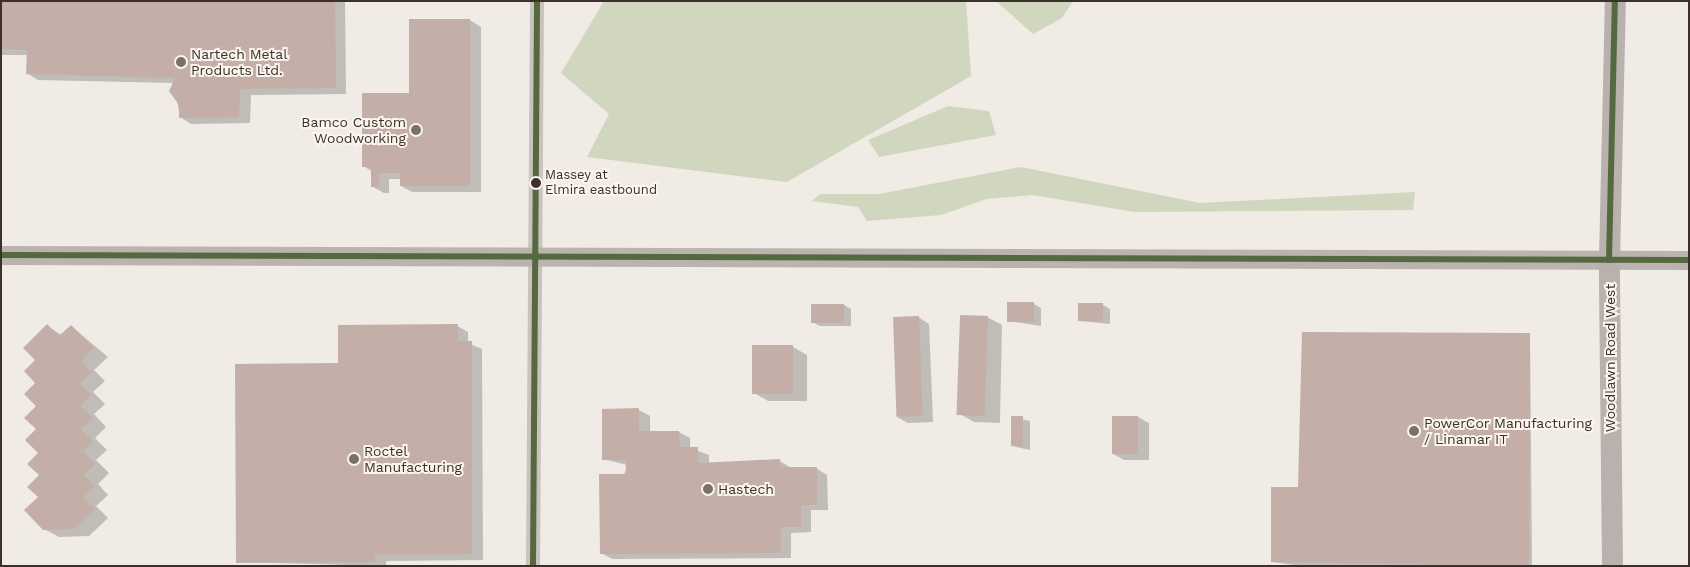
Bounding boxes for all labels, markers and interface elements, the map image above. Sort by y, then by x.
place label: Nartech Metal Products Ltd. [191,46,287,78]
marker: Nartech Metal Products Ltd. [175,56,187,68]
place label: Bamco Custom Woodworking [301,114,406,146]
marker: Bamco Custom Woodworking [410,124,422,136]
place label: Massey at Elmira eastbound [545,168,657,199]
marker: Massey at Elmira eastbound [531,178,541,188]
street label: Woodlawn Road West [1602,283,1618,433]
place label: PowerCor Manufacturing / Linamar IT [1424,415,1592,448]
marker: PowerCor Manufacturing / Linamar IT [1408,425,1420,437]
place label: Roctel Manufacturing [364,443,462,476]
marker: Roctel Manufacturing [348,453,360,465]
place label: Hastech [718,481,774,497]
marker: Hastech [702,483,714,495]

